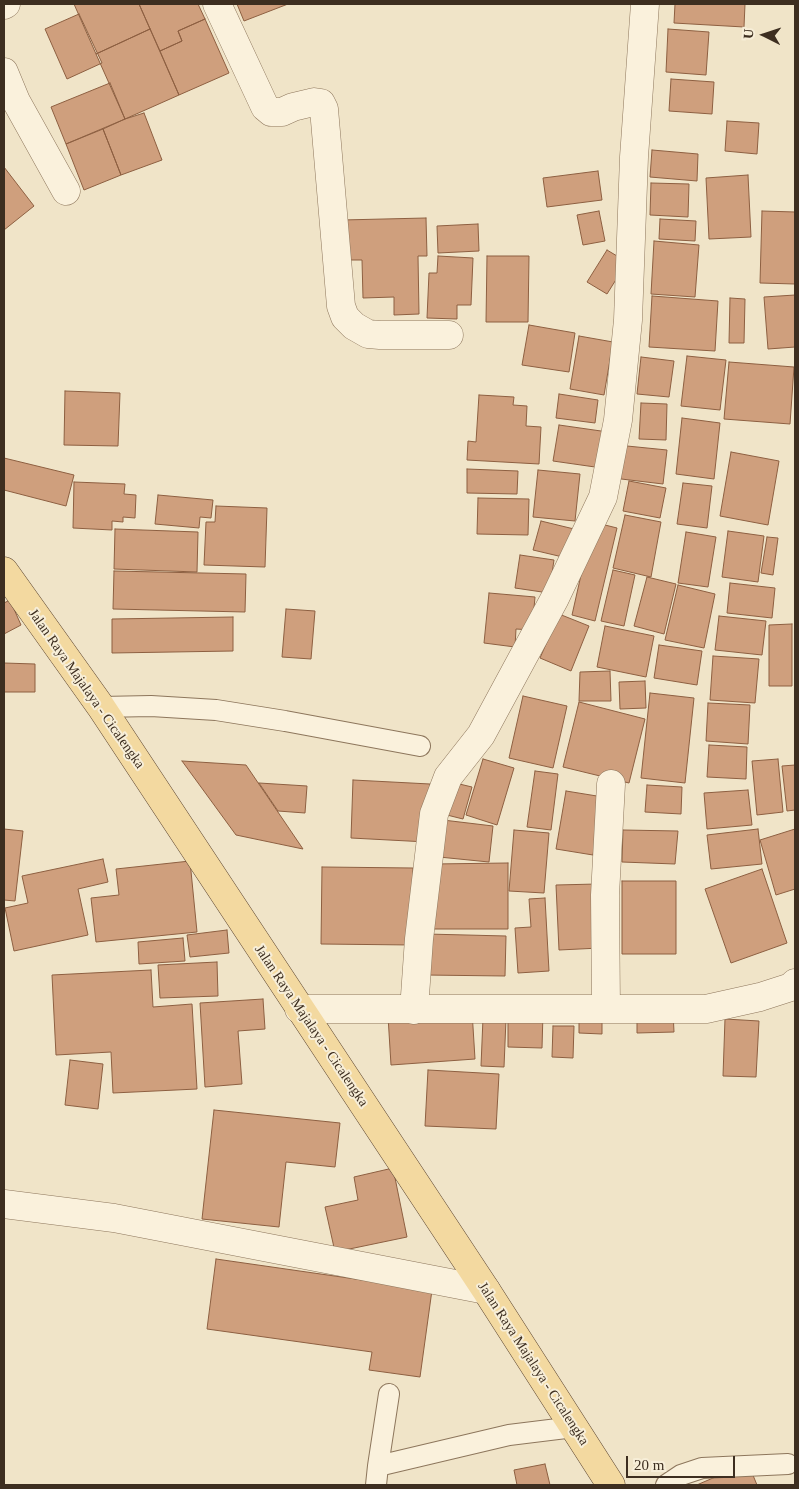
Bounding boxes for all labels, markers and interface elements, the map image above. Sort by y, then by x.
north arrow [739,10,789,60]
text: U [741,28,756,39]
street label: Jalan Raya Majalaya - Cicalengka [24,606,148,772]
street label: Jalan Raya Majalaya - Cicalengka [251,942,371,1110]
street label: Jalan Raya Majalaya - Cicalengka [474,1279,592,1449]
scale bar [629,1446,738,1478]
text: 20 m [634,1457,664,1473]

